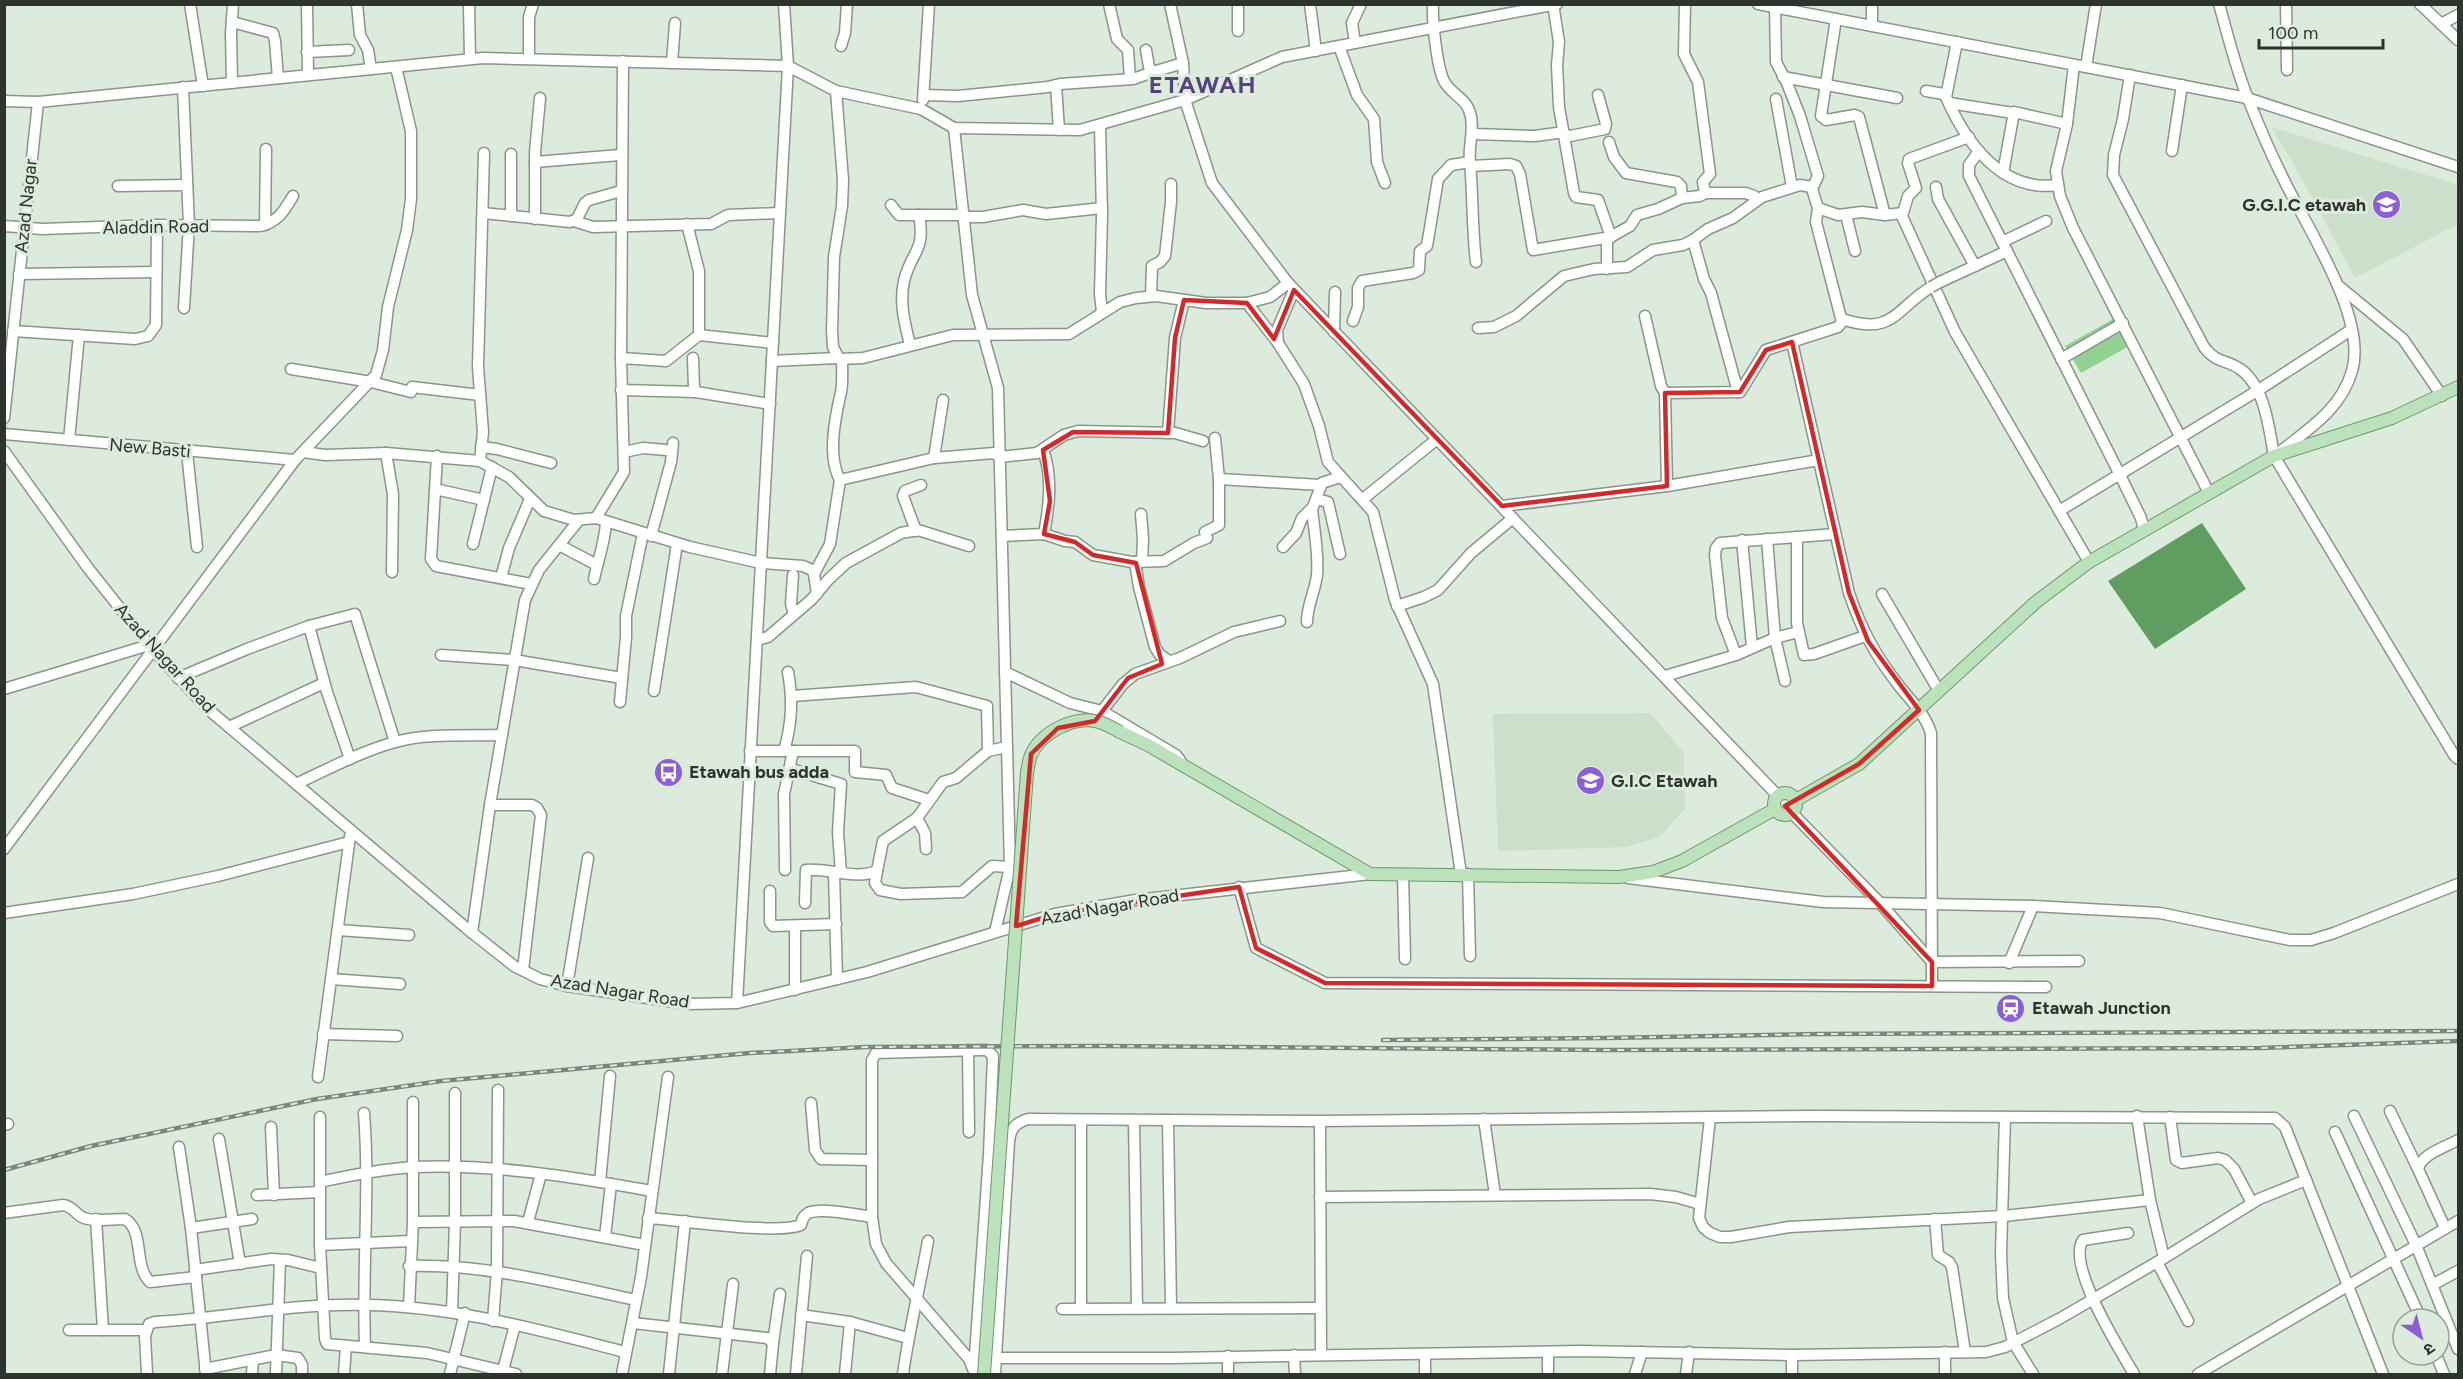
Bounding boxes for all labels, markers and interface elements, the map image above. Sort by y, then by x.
scale bar [2259,12,2384,50]
text: 100 m [2268,22,2318,44]
district label: ETAWAH [1149,70,1257,99]
street label: Azad Nagar [10,158,42,254]
school or university icon: G.G.I.C etawah [2371,189,2403,221]
place label: G.G.I.C etawah [2242,194,2366,216]
street label: Aladdin Road [103,215,209,239]
street label: New Basti [108,433,192,463]
street label: Azad Nagar Road [110,599,220,717]
bus stop icon: Etawah bus adda [652,756,684,788]
place label: Etawah bus adda [689,761,829,783]
school or university icon: G.I.C Etawah [1574,765,1606,797]
place label: G.I.C Etawah [1611,770,1717,792]
street label: Azad Nagar Road [1039,884,1181,930]
street label: Azad Nagar Road [549,969,691,1013]
station icon: Etawah Junction [1995,992,2027,1024]
place label: Etawah Junction [2032,997,2171,1019]
north arrow [2391,1307,2451,1367]
text: उ [2420,1338,2439,1360]

